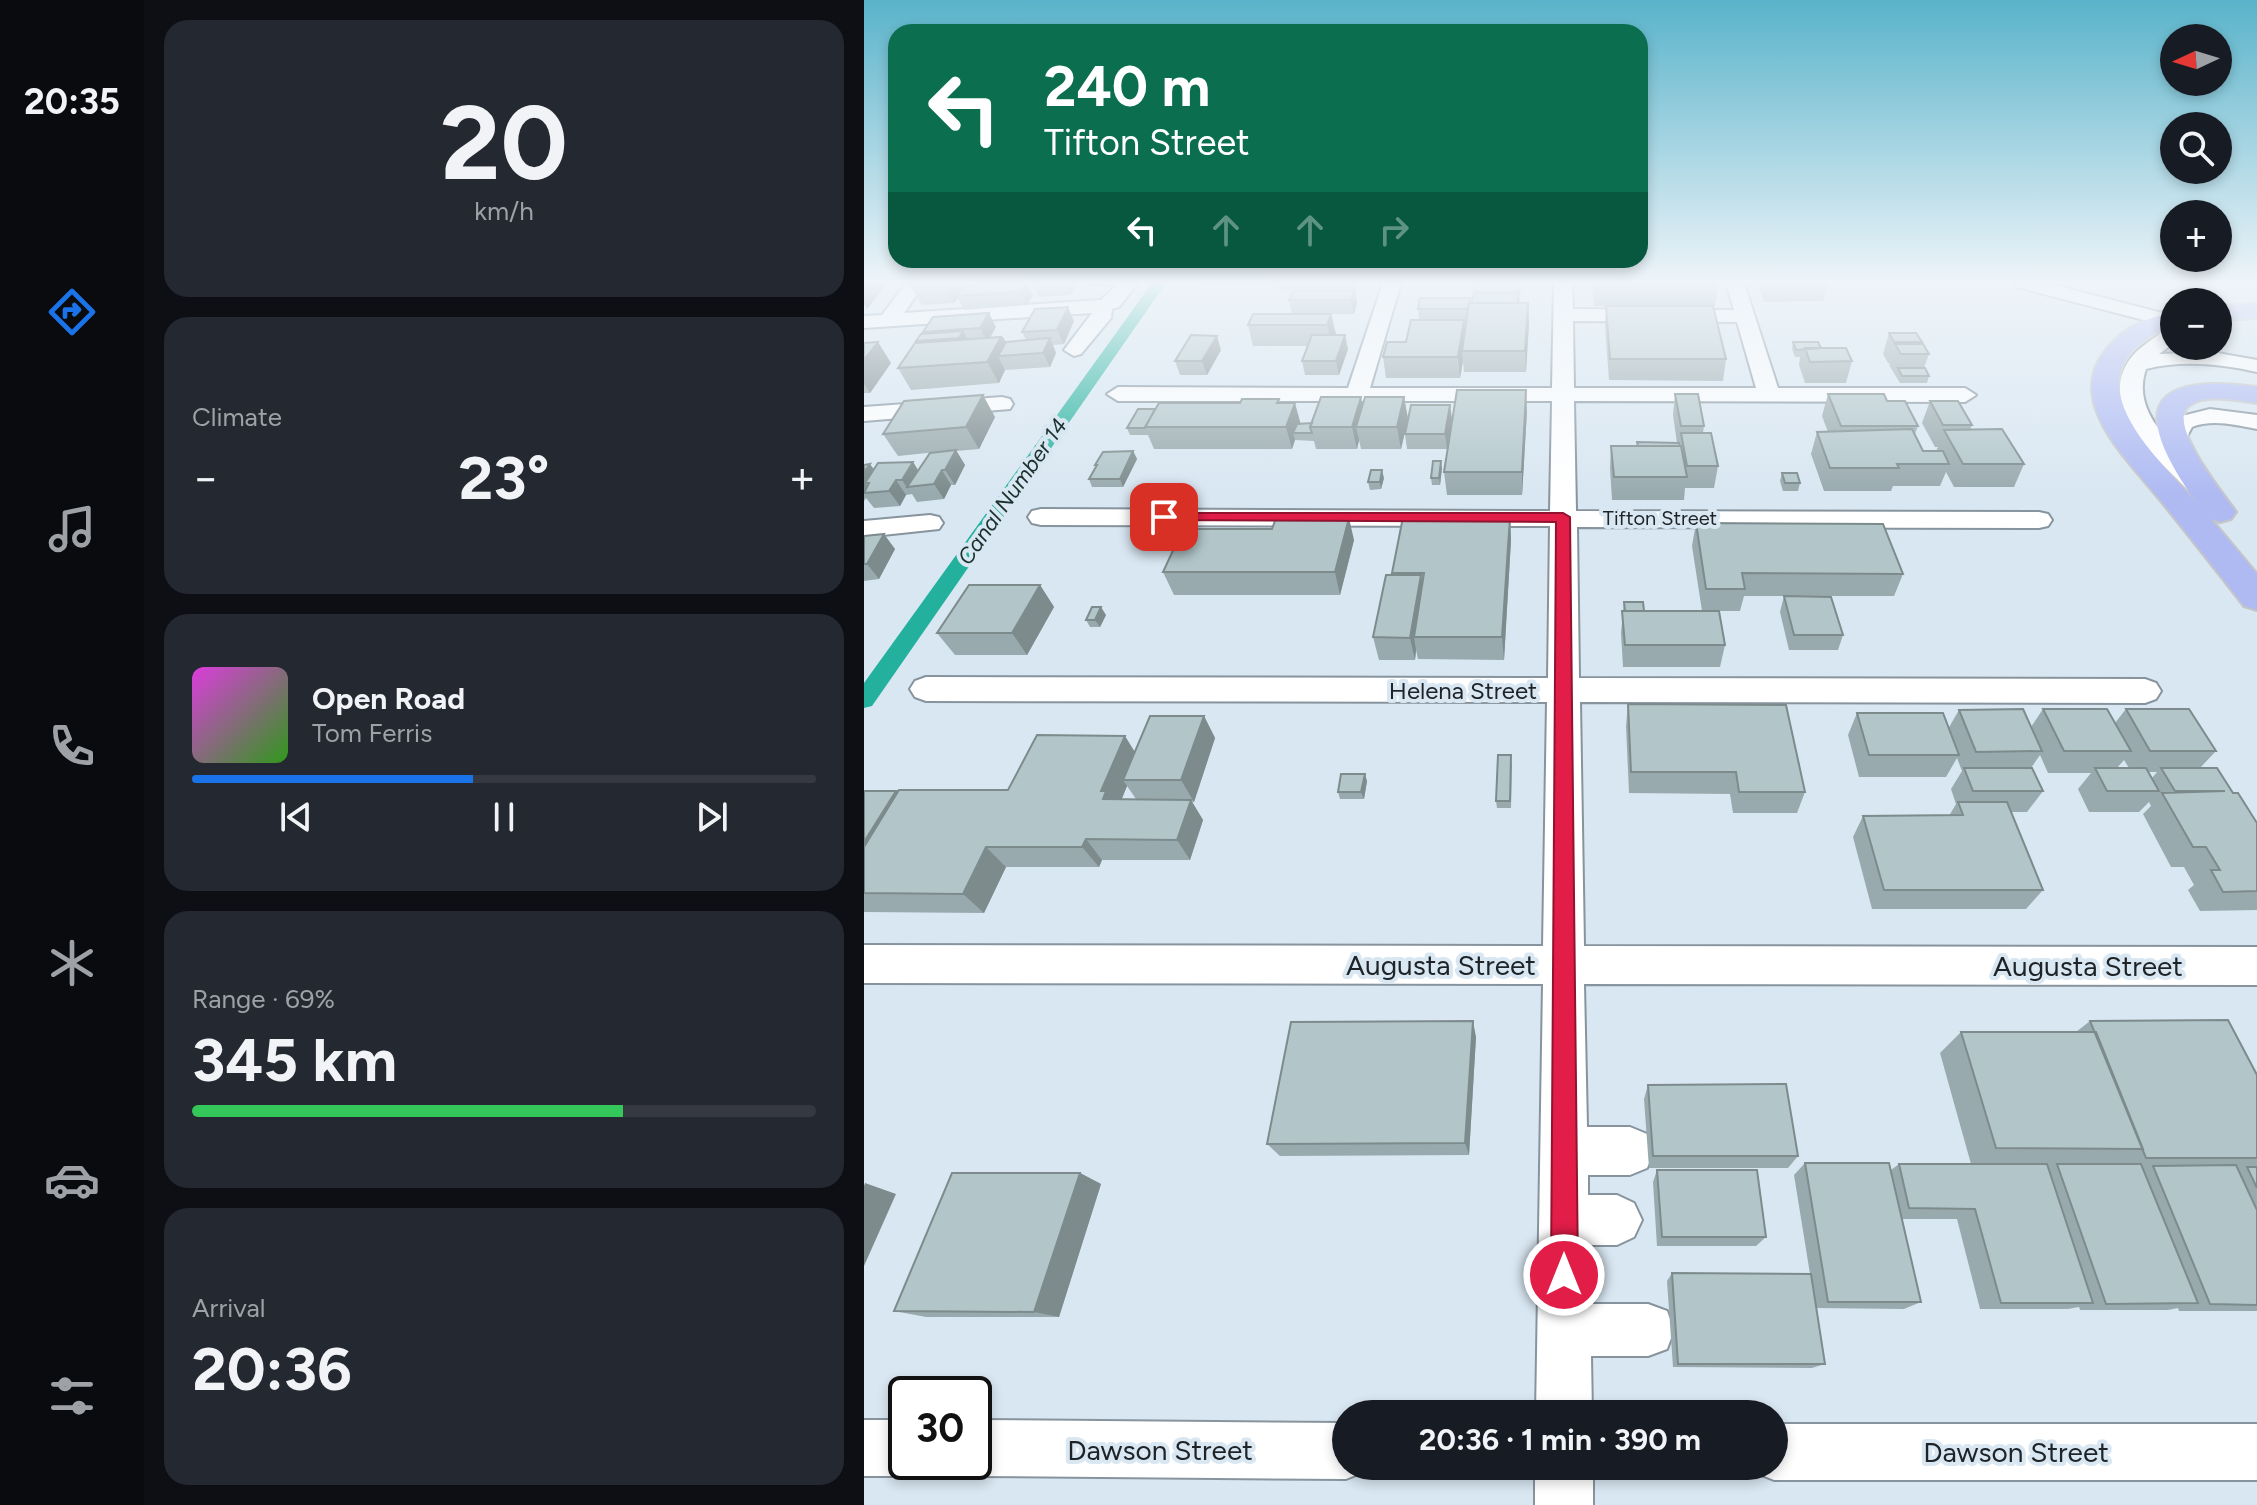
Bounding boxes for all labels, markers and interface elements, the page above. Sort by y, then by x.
north arrow [2160,24,2232,96]
map controls [2160,24,2232,360]
text: 240 m [1044,53,1210,120]
icon: left [912,56,1016,160]
text: 20:35 [24,80,120,123]
text: 20 [440,80,568,205]
button: search [2160,112,2232,184]
text: Tifton Street [1044,121,1250,164]
text: km/h [474,195,534,227]
button: + [2160,200,2232,272]
icon: left [1120,208,1164,252]
icon: ahead [1204,208,1248,252]
icon: ahead [1288,208,1332,252]
icon: right [1372,208,1416,252]
icon: directions [44,284,100,340]
button: − [2160,288,2232,360]
text: Climate [192,401,282,433]
water label: Canal Number 14 [952,413,1073,570]
text: 23° [459,442,549,514]
text: − [192,451,219,504]
text: + [789,451,816,504]
pin [1130,483,1198,551]
icon: arrive [1142,495,1186,539]
icon: music [44,501,100,557]
street label: Tifton Street [1603,506,1717,530]
street label: Helena Street [1389,676,1537,705]
text: Open Road [312,680,465,717]
text: Tom Ferris [312,717,432,749]
icon: phone [44,718,100,774]
icon: previous [274,795,318,839]
icon: pause [482,795,526,839]
icon: next [690,795,734,839]
icon: climate [44,935,100,991]
street label: Augusta Street [1346,948,1536,982]
street label: Augusta Street [1993,949,2183,983]
text: Range · 69% [192,983,335,1015]
text: 345 km [192,1024,397,1096]
icon: car [44,1152,100,1208]
position arrow [1522,1233,1606,1317]
text: Arrival [192,1292,265,1324]
text: 20:36 [192,1333,352,1405]
icon: filters [44,1368,100,1424]
speed limit sign: 30 [888,1376,992,1480]
text: 20:36 · 1 min · 390 m [1419,1421,1701,1458]
street label: Dawson Street [1067,1433,1253,1467]
street label: Dawson Street [1923,1435,2109,1469]

